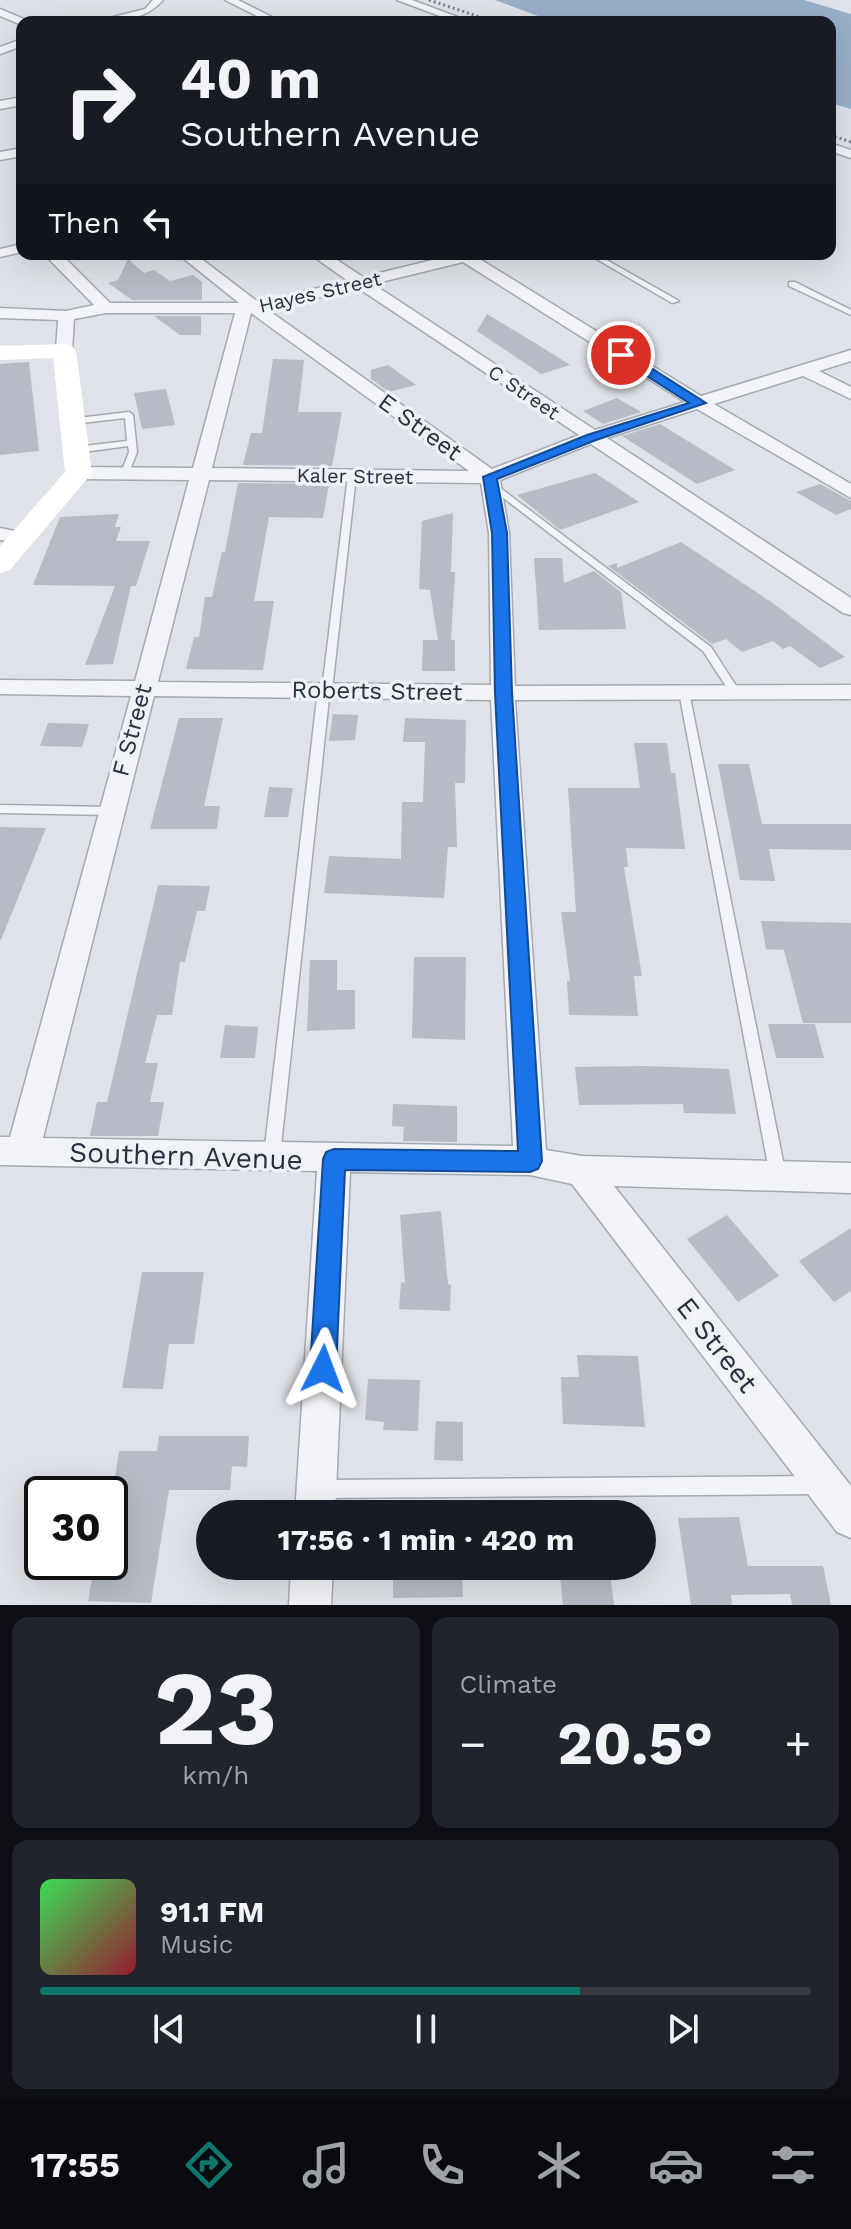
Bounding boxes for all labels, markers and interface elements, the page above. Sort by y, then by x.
text: 40 m [180,46,321,112]
icon: right [48,48,152,152]
text: Southern Avenue [180,113,480,155]
icon: left [136,200,180,244]
text: Then [48,205,120,240]
street label: Hayes Street [257,266,384,318]
pin [587,321,655,389]
icon: arrive [599,333,643,377]
street label: C Street [484,359,565,425]
street label: E Street [373,388,467,466]
street label: Kaler Street [297,463,414,489]
street label: Roberts Street [291,676,463,706]
street label: F Street [106,681,158,779]
street label: Southern Avenue [69,1135,303,1177]
street label: E Street [670,1291,765,1399]
position arrow [281,1327,365,1411]
speed limit sign: 30 [24,1476,128,1580]
text: 17:56 · 1 min · 420 m [278,1522,574,1557]
text: 23 [154,1647,278,1769]
text: Climate [460,1669,557,1699]
text: 20.5° [557,1708,713,1779]
text: − [460,1718,486,1770]
text: + [784,1718,811,1770]
text: km/h [182,1760,249,1790]
text: 91.1 FM [160,1894,264,1929]
text: Music [160,1929,233,1959]
icon: previous [147,2007,191,2051]
icon: pause [404,2007,448,2051]
icon: next [661,2007,705,2051]
icon: directions [181,2137,237,2193]
icon: music [298,2137,354,2193]
icon: phone [414,2137,470,2193]
icon: climate [531,2137,587,2193]
icon: car [648,2137,704,2193]
icon: filters [765,2137,821,2193]
text: 17:55 [30,2144,120,2186]

